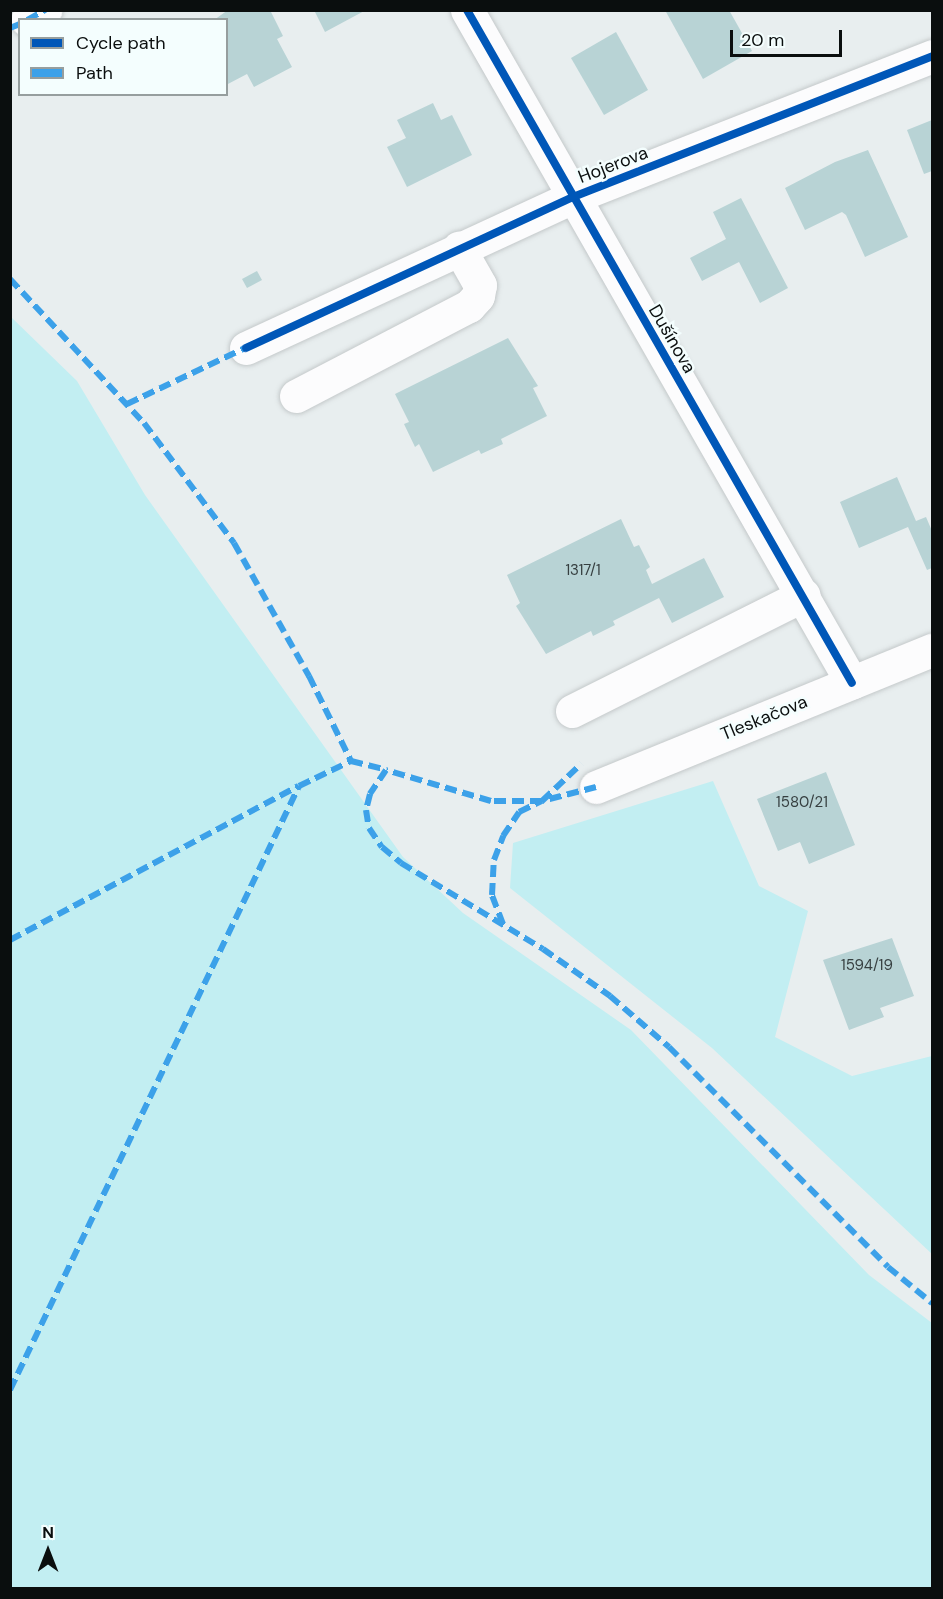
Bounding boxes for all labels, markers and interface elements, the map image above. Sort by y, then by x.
legend [18,18,228,96]
scale bar [733,18,846,56]
text: 20 m [741,28,784,52]
text: Cycle path [76,31,166,55]
text: Path [76,61,113,85]
street label: Hojerova [575,142,651,188]
street label: Dušínova [644,301,700,377]
house number: 1317/1 [565,562,601,580]
street label: Tleskačova [718,691,810,745]
house number: 1580/21 [776,794,828,812]
house number: 1594/19 [841,957,893,975]
north arrow [18,1521,78,1581]
text: N [42,1522,54,1543]

